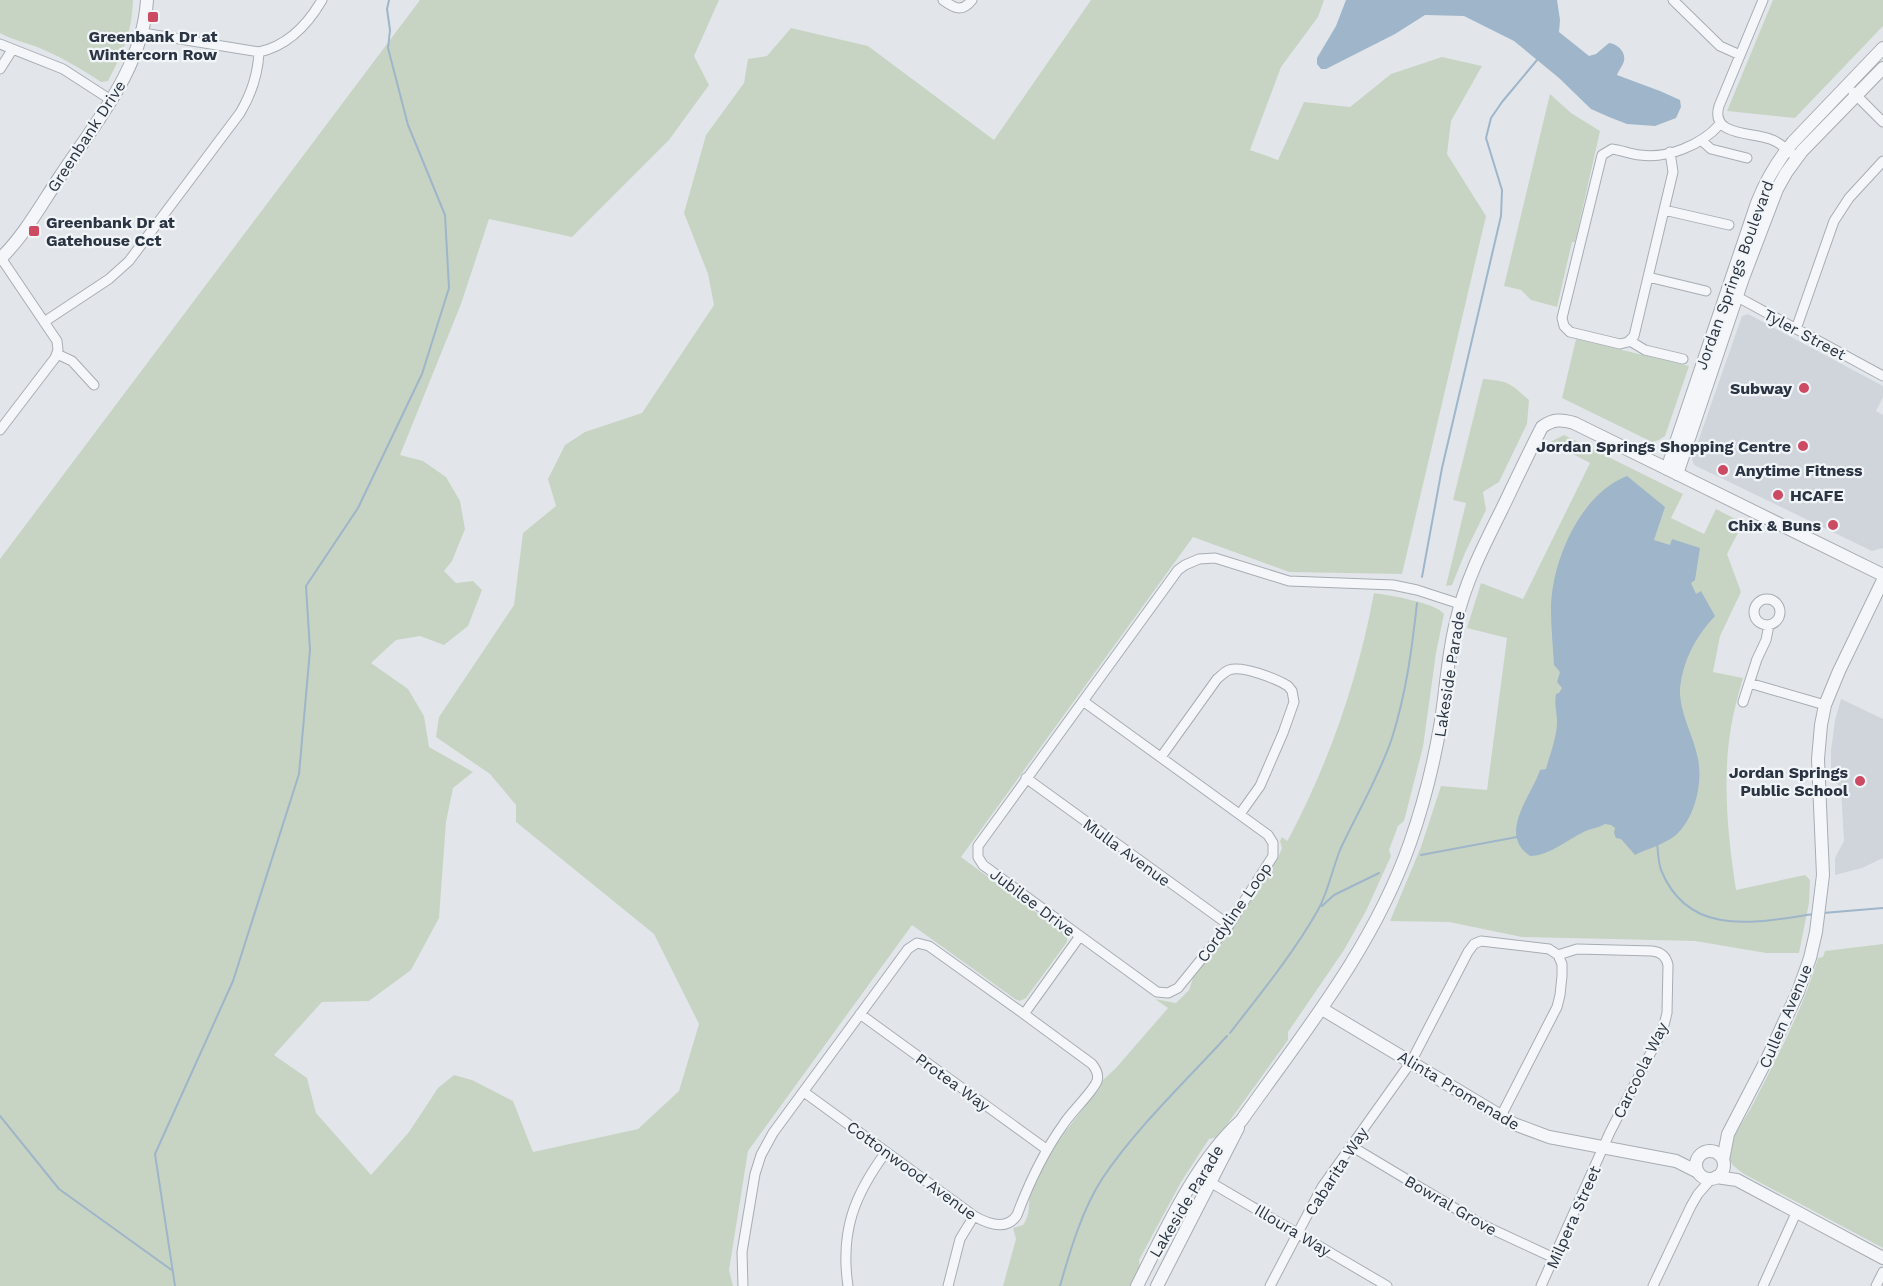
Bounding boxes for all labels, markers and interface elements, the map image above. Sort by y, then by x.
marker: Greenbank Dr at Wintercorn Row [146,10,160,24]
place label: Greenbank Dr at Wintercorn Row [89,27,218,64]
street label: Greenbank Drive [43,77,130,196]
street label: Jordan Springs Boulevard [1691,178,1778,372]
place label: Greenbank Dr at Gatehouse Cct [46,213,175,250]
marker: Greenbank Dr at Gatehouse Cct [27,224,41,238]
street label: Tyler Street [1760,305,1849,364]
place label: Subway [1730,379,1793,398]
marker: Subway [1797,381,1811,395]
place label: Jordan Springs Shopping Centre [1536,437,1791,456]
marker: Jordan Springs Shopping Centre [1796,439,1810,453]
place label: Anytime Fitness [1735,461,1863,480]
marker: Anytime Fitness [1716,463,1730,477]
place label: HCAFE [1790,486,1844,505]
marker: HCAFE [1771,488,1785,502]
place label: Chix & Buns [1728,516,1821,535]
marker: Chix & Buns [1826,518,1840,532]
street label: Lakeside Parade [1430,610,1469,739]
place label: Jordan Springs Public School [1729,763,1849,800]
marker: Jordan Springs Public School [1853,774,1867,788]
street label: Mulla Avenue [1079,814,1174,890]
street label: Cordyline Loop [1193,859,1276,966]
street label: Jubilee Drive [986,864,1079,941]
street label: Cullen Avenue [1755,961,1816,1071]
street label: Carcoola Way [1609,1018,1672,1121]
street label: Alinta Promenade [1394,1047,1523,1134]
street label: Protea Way [912,1049,994,1116]
street label: Cottonwood Avenue [843,1117,980,1224]
street label: Cabarita Way [1301,1123,1373,1219]
street label: Lakeside Parade [1145,1142,1227,1261]
street label: Milpera Street [1542,1163,1605,1272]
street label: Bowral Grove [1401,1171,1500,1239]
street label: Illoura Way [1251,1200,1335,1261]

